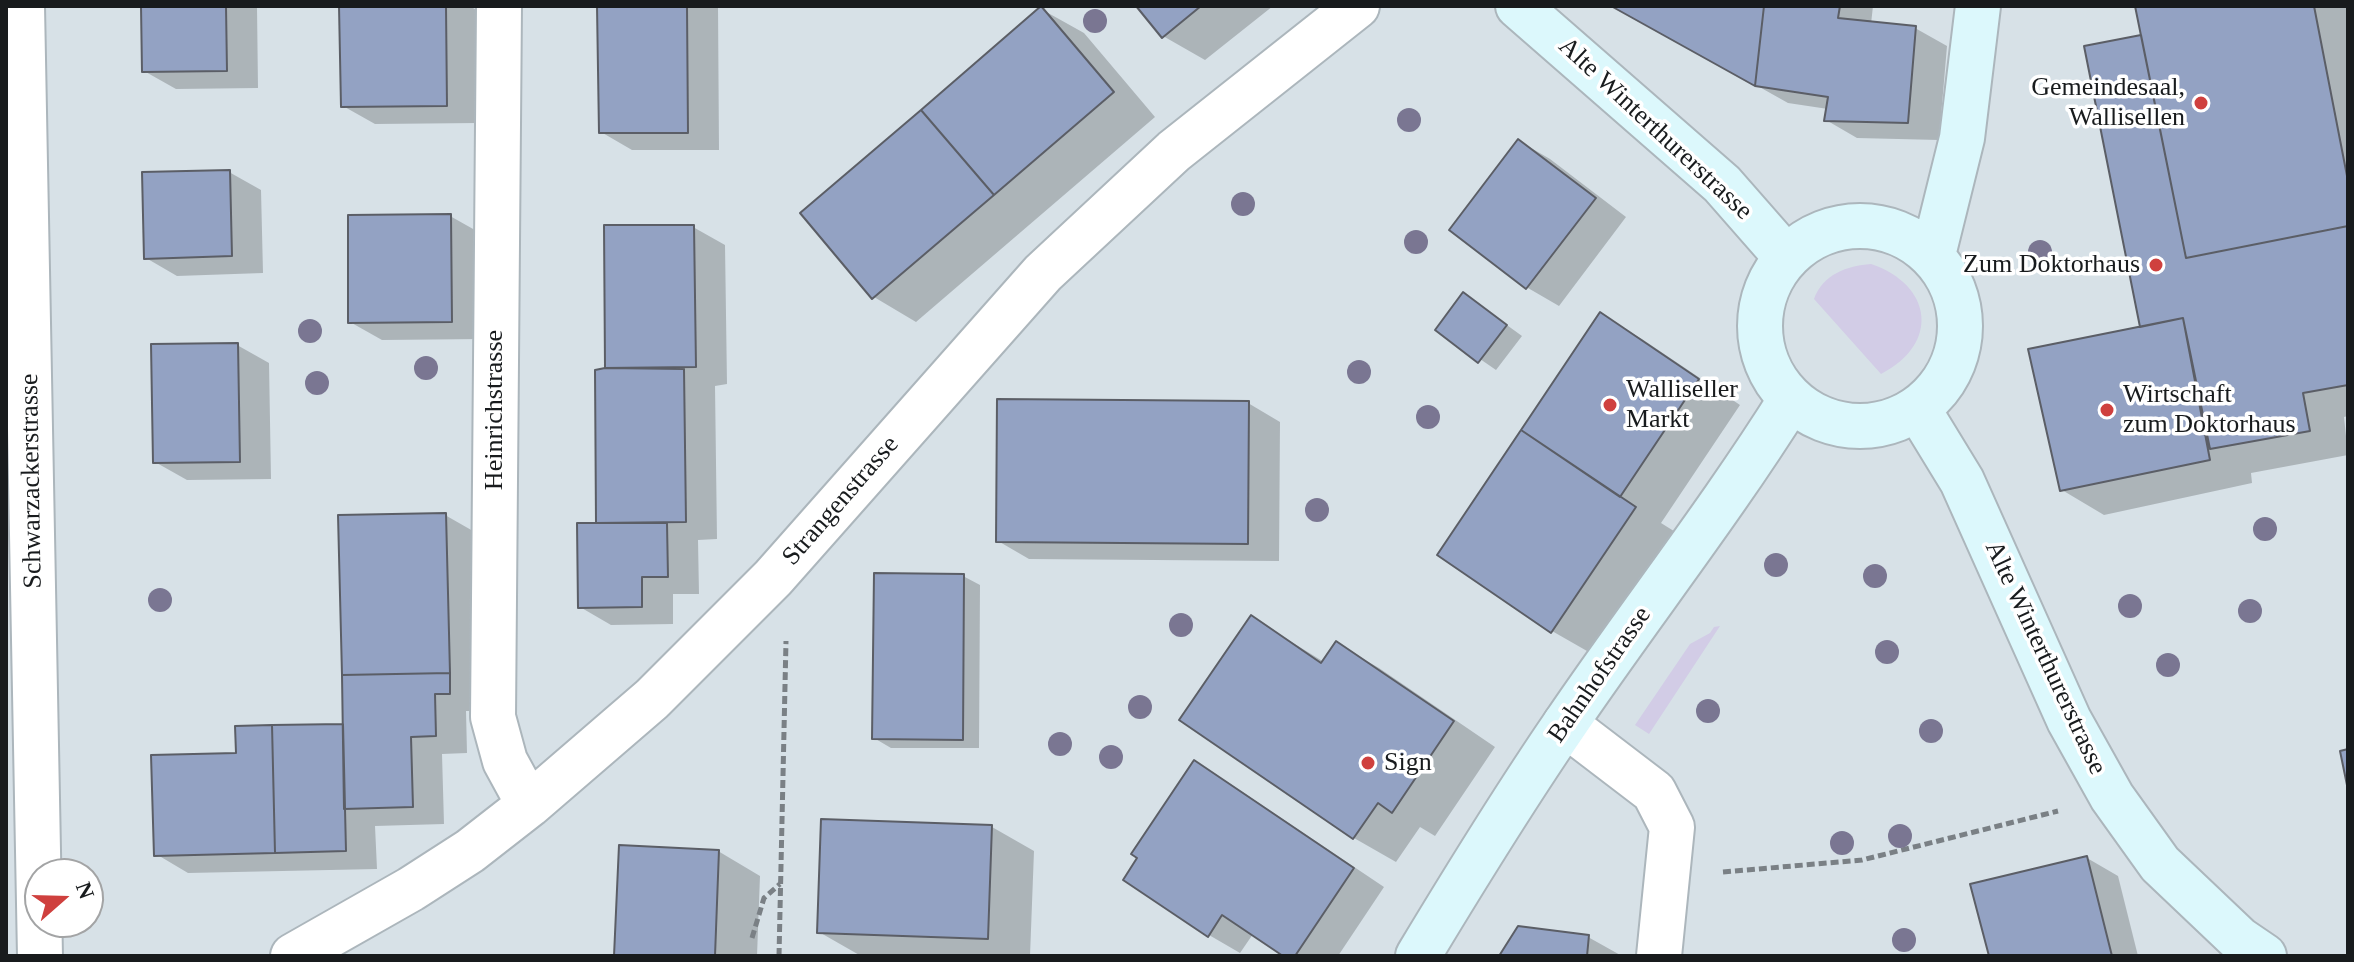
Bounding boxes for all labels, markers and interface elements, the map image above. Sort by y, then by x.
street label: Alte Winterthurerstrasse [1552,31,1758,227]
place label: Gemeindesaal, Wallisellen [2031,72,2185,134]
marker: Gemeindesaal, Wallisellen [2192,94,2210,112]
place label: Zum Doktorhaus [1963,249,2140,281]
marker: Zum Doktorhaus [2147,256,2165,274]
street label: Heinrichstrasse [479,330,511,490]
street label: Schwarzackerstrasse [15,373,49,589]
place label: Walliseller Markt [1626,374,1738,436]
place label: Wirtschaft zum Doktorhaus [2123,379,2296,440]
marker: Walliseller Markt [1601,396,1619,414]
marker: Wirtschaft zum Doktorhaus [2098,401,2116,419]
street label: Strangenstrasse [776,430,906,572]
street label: Alte Winterthurerstrasse [1977,536,2113,780]
street label: Bahnhofstrasse [1542,601,1658,749]
place label: Sign [1384,747,1432,779]
marker: Sign [1359,754,1377,772]
north arrow [24,858,104,938]
text: N [71,879,100,902]

